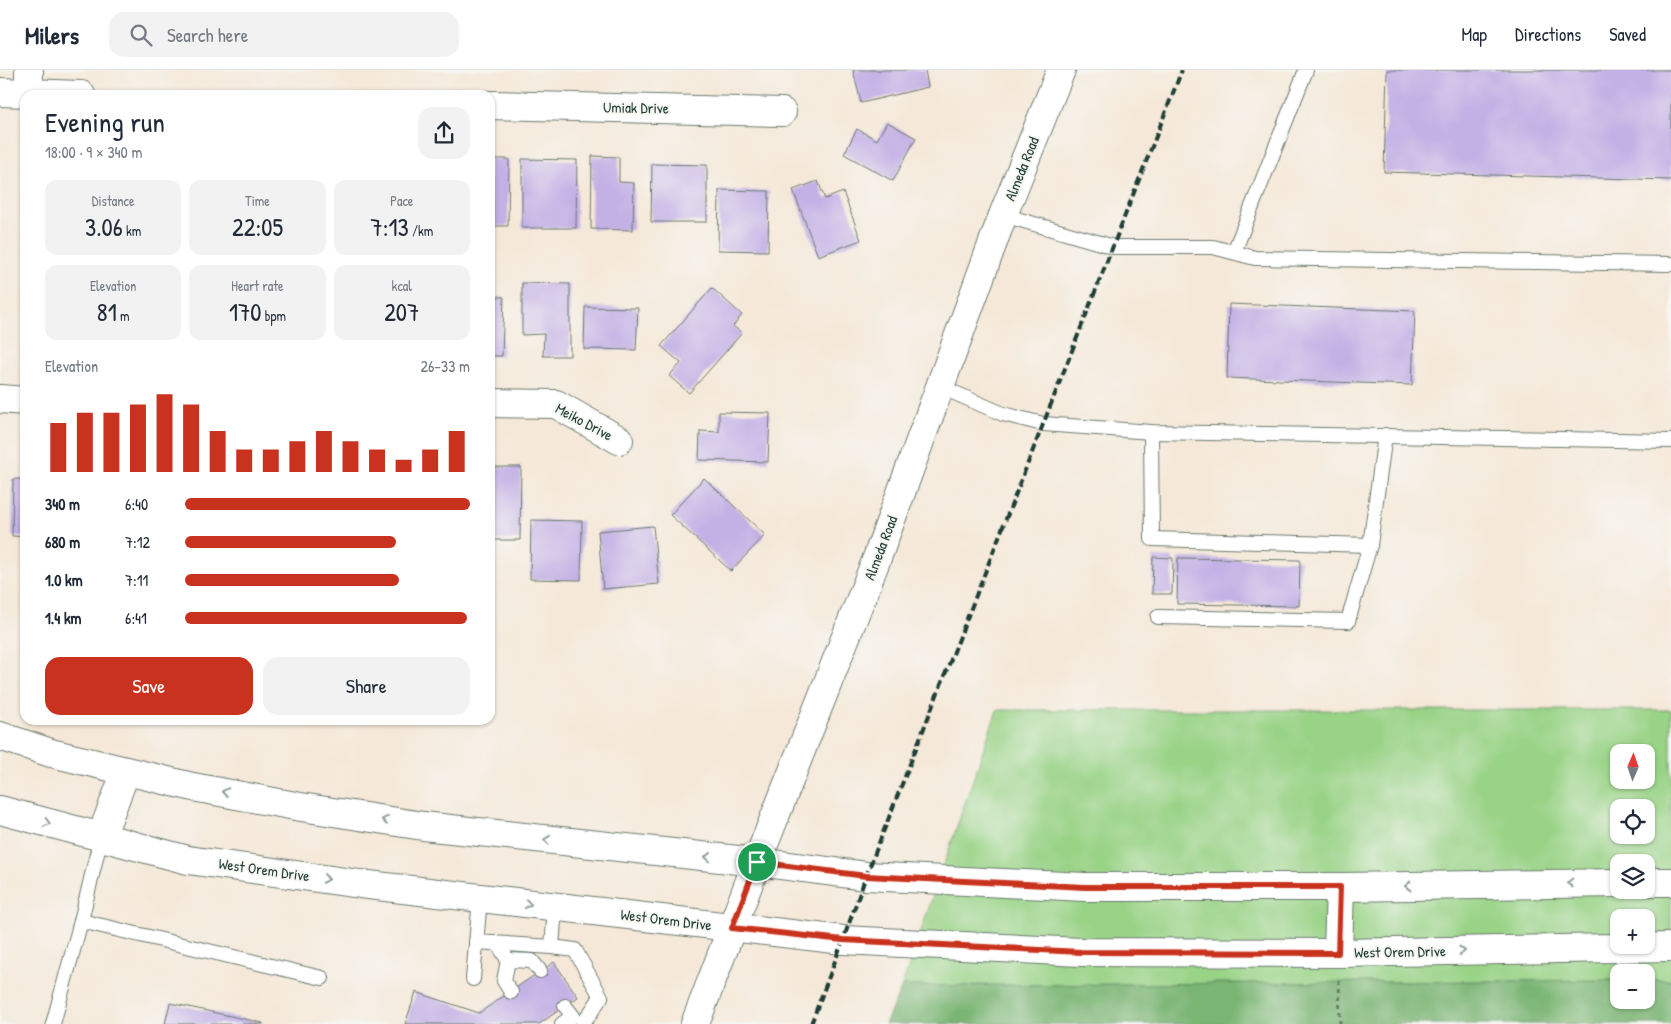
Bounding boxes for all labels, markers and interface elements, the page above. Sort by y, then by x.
search box [109,12,459,57]
text: Milers [25,19,79,51]
icon: search [127,21,155,49]
text: Search here [167,22,248,48]
text: Map [1462,22,1487,47]
text: Directions [1515,22,1581,47]
text: Saved [1609,22,1646,47]
street label: Umiak Drive [603,96,669,119]
text: Evening run [45,103,165,141]
button: share [418,107,470,159]
street label: Almeda Road [999,134,1044,204]
text: 18:00 · 9 × 340 m [45,141,142,163]
text: Distance [92,191,135,210]
text: Time [245,191,270,210]
text: Pace [390,191,413,210]
text: 3.06 [85,210,123,244]
text: 22:05 [232,210,283,244]
text: 7:13 [370,210,409,244]
text: km [123,221,141,240]
text: /km [409,221,433,240]
text: Elevation [90,276,136,295]
text: Heart rate [231,276,284,295]
text: kcal [392,276,412,295]
text: 81 [97,295,117,329]
text: 170 [229,295,262,329]
text: 207 [384,295,419,329]
text: m [117,306,129,325]
text: bpm [262,306,286,325]
text: Elevation [45,355,98,377]
text: 26–33 m [421,355,470,377]
street label: Meiko Drive [552,398,617,445]
text: 340 m [45,493,80,515]
text: 6:40 [125,493,148,515]
street label: Almeda Road [859,513,902,583]
text: 680 m [45,531,80,553]
text: 7:12 [125,531,150,553]
text: 1.0 km [45,569,83,591]
text: 7:11 [125,569,148,591]
text: 1.4 km [45,607,81,629]
text: 6:41 [125,607,147,629]
button: Save [45,657,253,715]
button: Share [263,657,470,715]
north arrow [1610,744,1655,789]
map controls [1610,744,1655,1009]
one-way arrow [221,788,230,798]
button: locate [1610,799,1655,844]
one-way arrow [381,816,390,826]
one-way arrow [42,817,51,827]
one-way arrow [542,835,550,846]
pin [736,841,778,883]
icon: arrive [743,848,771,876]
one-way arrow [704,852,712,863]
street label: West Orem Drive [217,853,311,886]
button: layers [1610,854,1655,899]
one-way arrow [322,873,330,884]
one-way arrow [1566,878,1574,888]
one-way arrow [1403,881,1411,891]
one-way arrow [524,898,532,909]
street label: West Orem Drive [619,904,713,936]
button: + [1610,909,1655,954]
street label: West Orem Drive [1354,940,1446,963]
one-way arrow [1459,946,1467,956]
button: − [1610,964,1655,1009]

